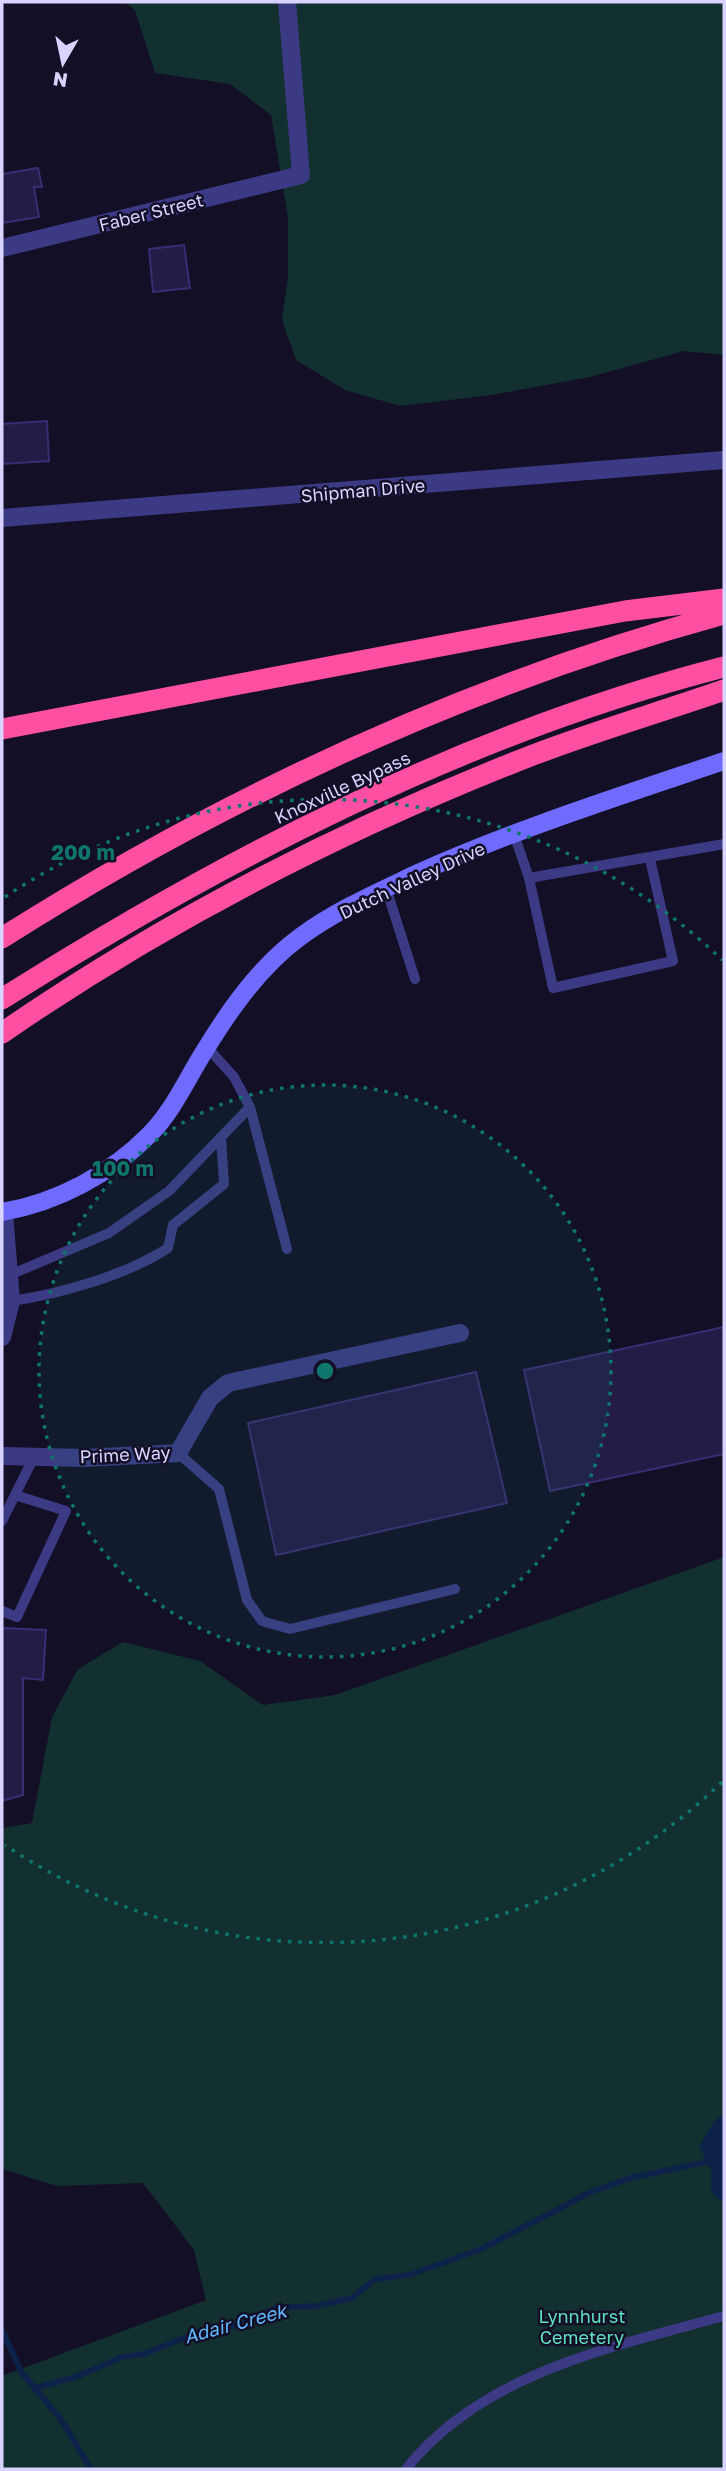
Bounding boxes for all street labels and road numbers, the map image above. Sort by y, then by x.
street label: Faber Street [97,188,205,236]
street label: Shipman Drive [300,474,426,506]
street label: Knoxville Bypass [271,746,413,828]
street label: Dutch Valley Drive [336,837,488,923]
street label: Prime Way [79,1441,171,1467]

